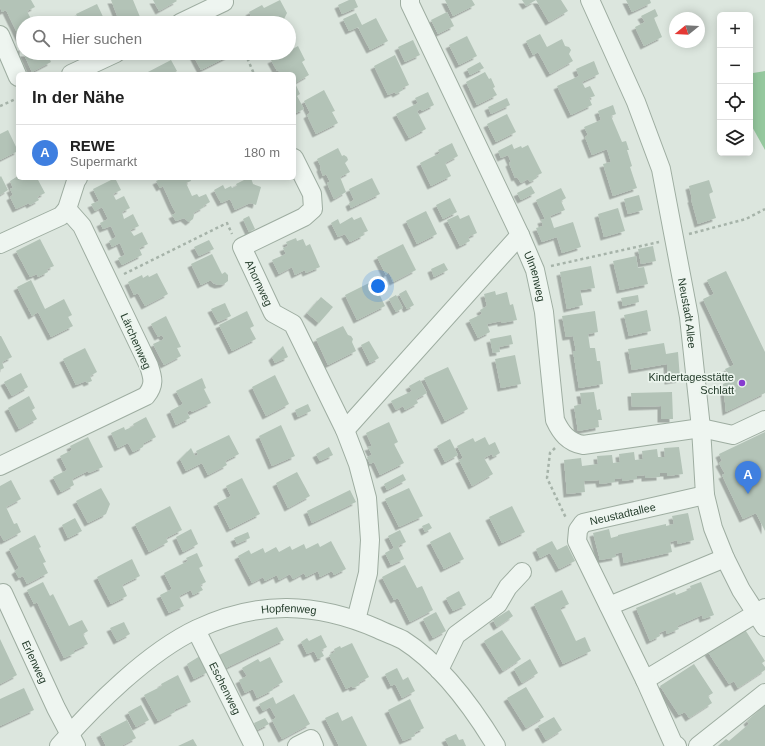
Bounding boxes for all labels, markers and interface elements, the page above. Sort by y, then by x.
north arrow [669,12,705,48]
map controls [717,12,753,156]
button: + [717,12,753,48]
search box [16,16,296,60]
icon: search [30,27,52,49]
text: Hier suchen [62,30,142,47]
button: − [717,48,753,84]
button: locate [717,84,753,120]
text: In der Nähe [32,88,125,107]
button: layers [717,120,753,156]
text: REWE [70,137,115,154]
text: A [40,145,50,160]
text: 180 m [244,145,280,160]
text: Supermarkt [70,154,137,169]
street label: Ulmenweg [522,249,548,303]
street label: Ahornweg [243,258,275,308]
your location [368,276,388,296]
street label: Neustadt Allee [676,277,698,349]
street label: Lärchenweg [118,311,154,371]
place label: Kindertagesstätte Schlatt [648,371,734,396]
marker: Kindertagesstätte Schlatt [737,378,747,388]
pin: A [735,461,761,494]
street label: Neustadtallee [588,501,657,527]
street label: Hopfenweg [260,602,317,616]
street label: Erlenweg [20,639,50,685]
street label: Eschenweg [207,660,243,716]

